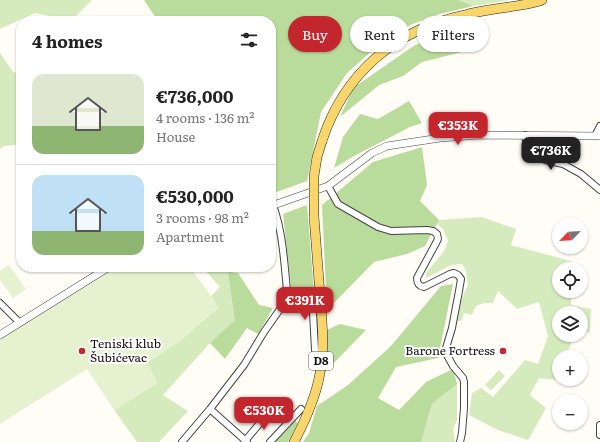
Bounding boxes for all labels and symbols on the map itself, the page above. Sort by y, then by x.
pin: €353K [430,112,486,146]
pin: €736K [523,137,579,171]
north arrow [552,218,588,254]
pin: €391K [277,287,333,321]
place label: Teniski klub Šubićevac [90,334,161,366]
place label: Barone Fortress [405,341,496,359]
marker: Teniski klub Šubićevac [77,346,87,356]
marker: Barone Fortress [498,346,508,356]
road number: D8 [309,352,333,370]
pin: €530K [236,397,292,431]

